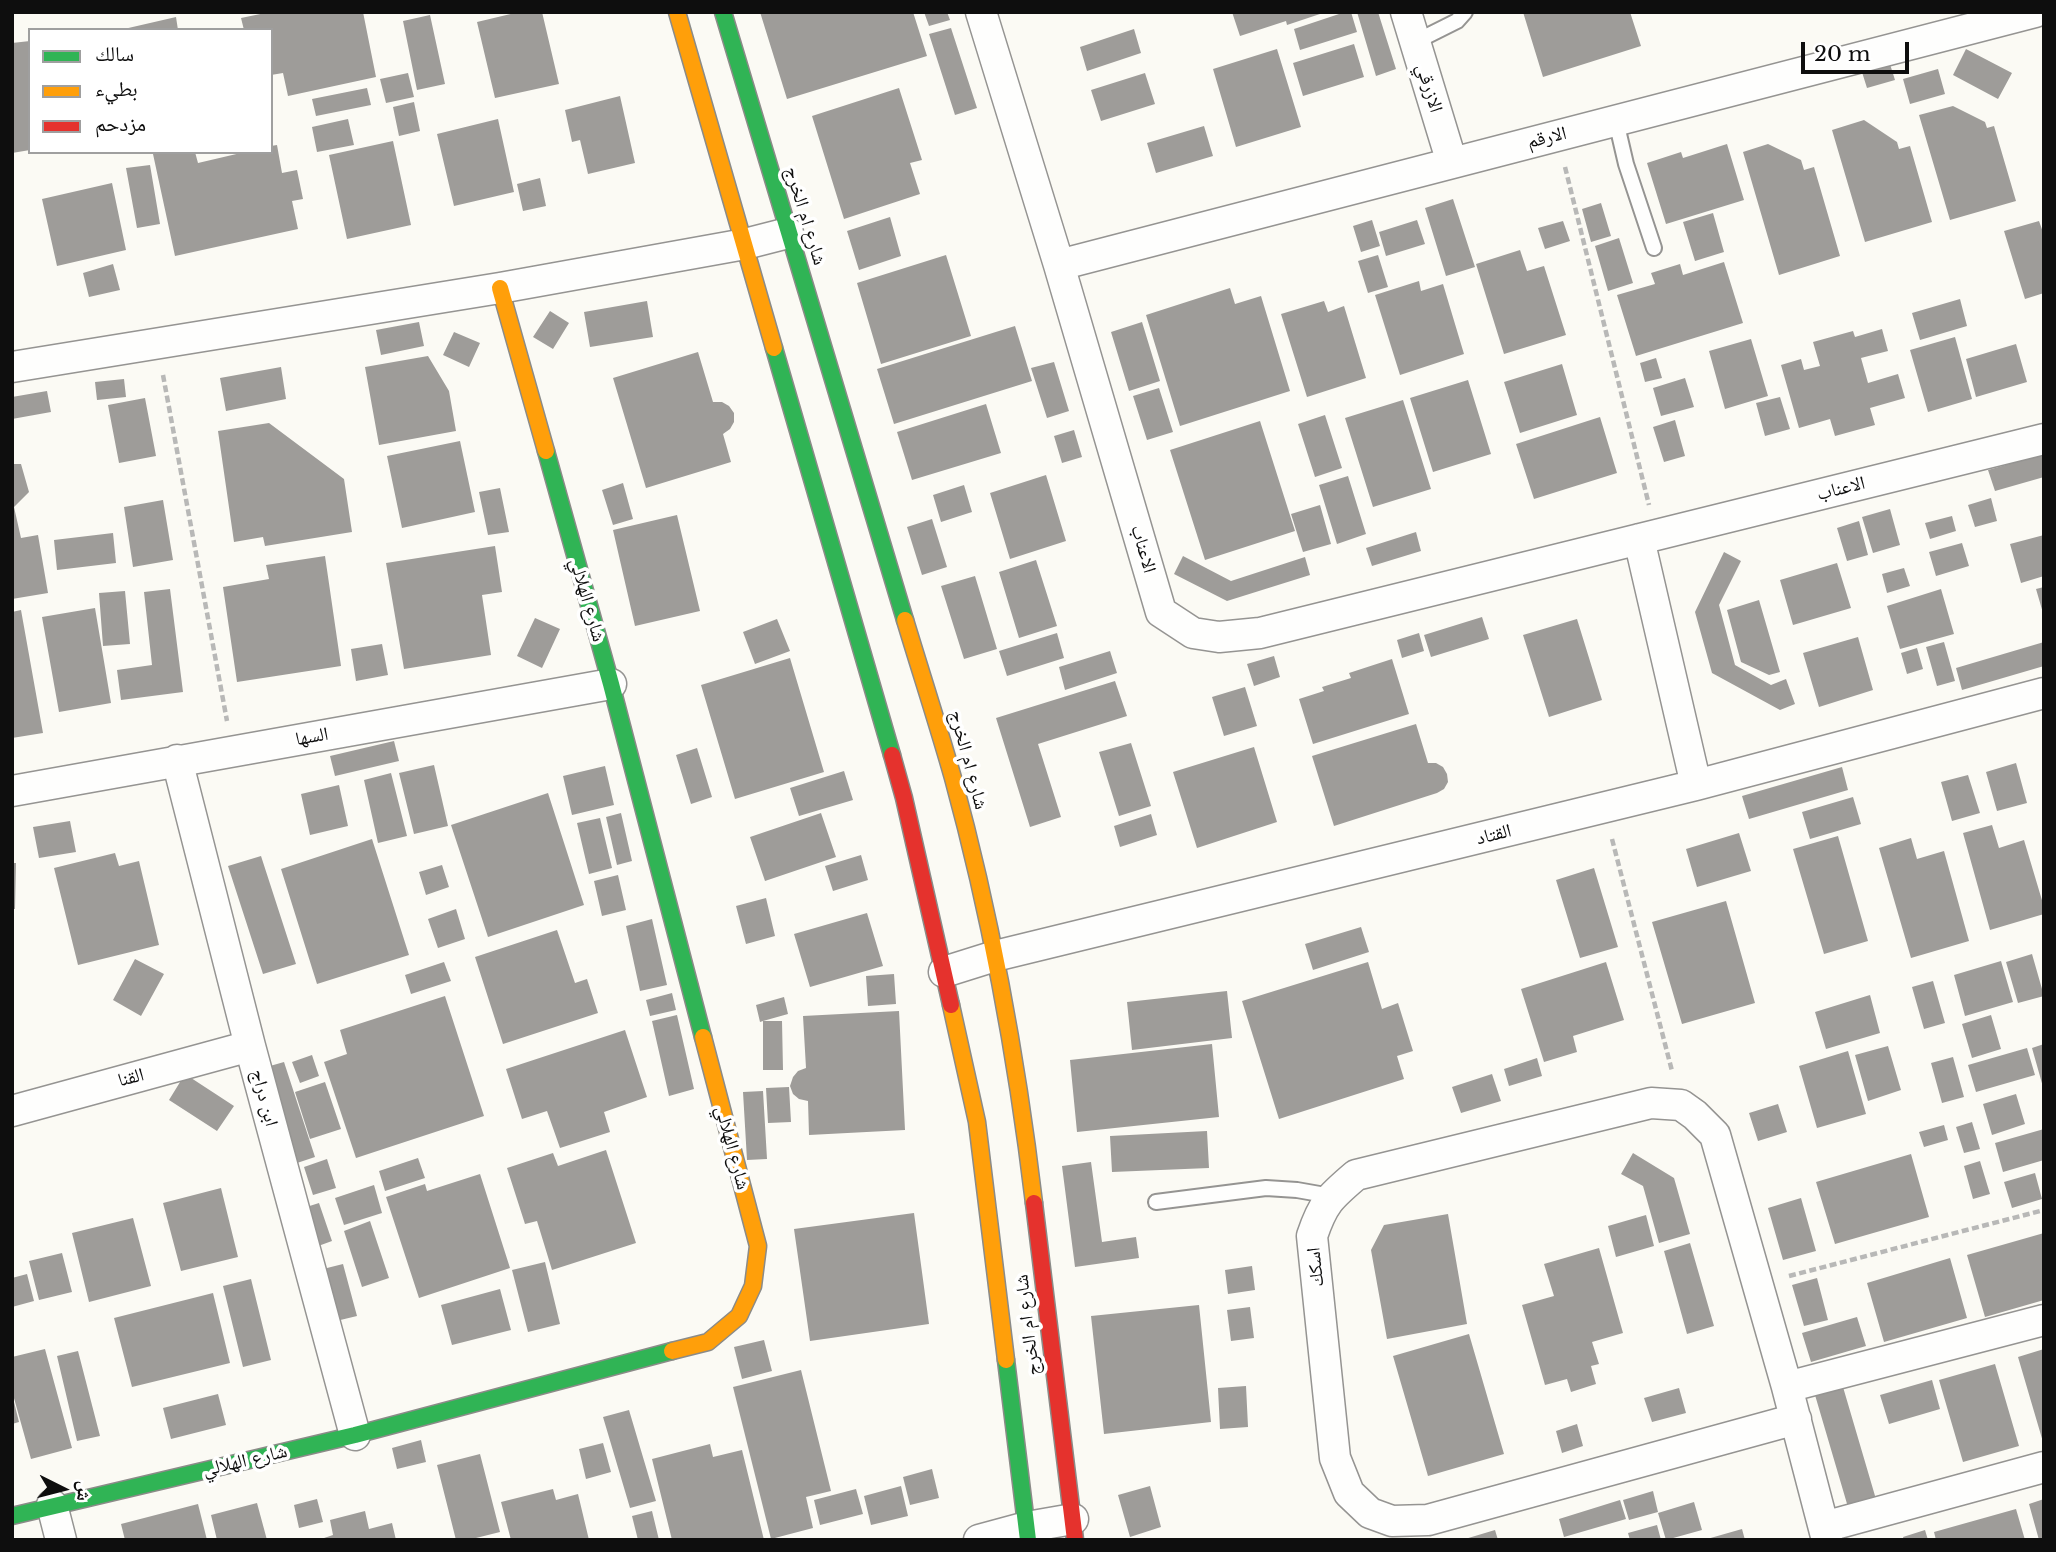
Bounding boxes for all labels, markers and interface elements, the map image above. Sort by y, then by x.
legend [28,28,273,154]
scale bar [1804,28,1912,72]
text: سالك [95,41,134,67]
text: 20 m [1814,41,1871,67]
street label: الازرقي [1411,61,1447,115]
text: بطيء [95,76,138,102]
text: مزدحم [95,111,146,137]
street label: الارقم [1525,122,1569,154]
street label: شارع ام الخرج [779,164,831,268]
street label: الاعناب [1814,472,1868,506]
street label: الاعناب [1125,522,1161,576]
street label: شارع الهلالي [564,556,610,644]
street label: شارع ام الخرج [944,708,992,812]
street label: السها [294,723,330,751]
street label: القتاد [1474,820,1514,850]
street label: القنا [115,1064,147,1092]
street label: ابن دراج [245,1067,283,1129]
street label: شارع الهلالي [710,1103,754,1193]
street label: اسكك [1303,1246,1329,1288]
street label: شارع ام الخرج [1010,1273,1046,1377]
street label: شارع الهلالي [201,1440,289,1482]
north arrow [28,1454,98,1524]
text: ش [72,1480,97,1502]

